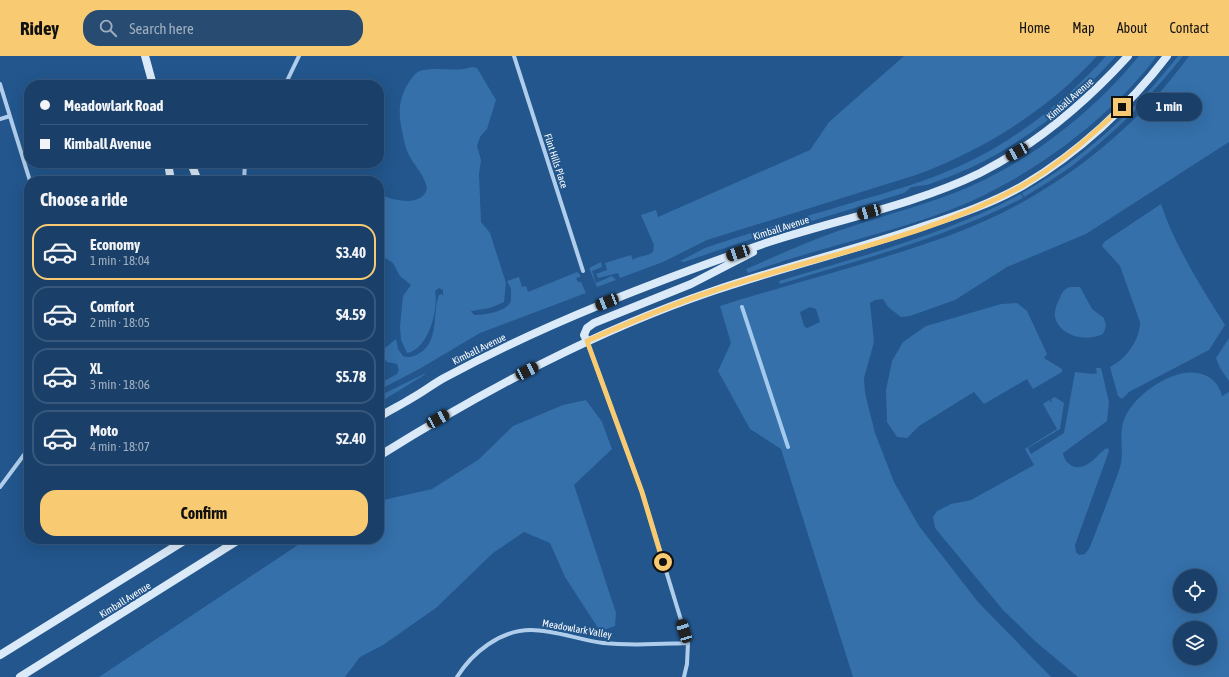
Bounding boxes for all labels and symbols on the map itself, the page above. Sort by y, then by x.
street label: Kimball Avenue [1044,75,1096,122]
callout: 1 min [1136,93,1202,121]
route end [1113,98,1131,116]
street label: Flint Hills Place [542,132,570,190]
car [1004,141,1030,163]
car [856,203,882,221]
street label: Kimball Avenue [752,214,811,242]
car [725,243,751,263]
car [594,292,620,312]
street label: Kimball Avenue [450,331,508,367]
car [514,360,540,382]
car [425,408,451,430]
route start [654,553,672,571]
street label: Kimball Avenue [97,580,153,620]
street label: Meadowlark Valley [541,617,613,641]
car [675,618,693,644]

